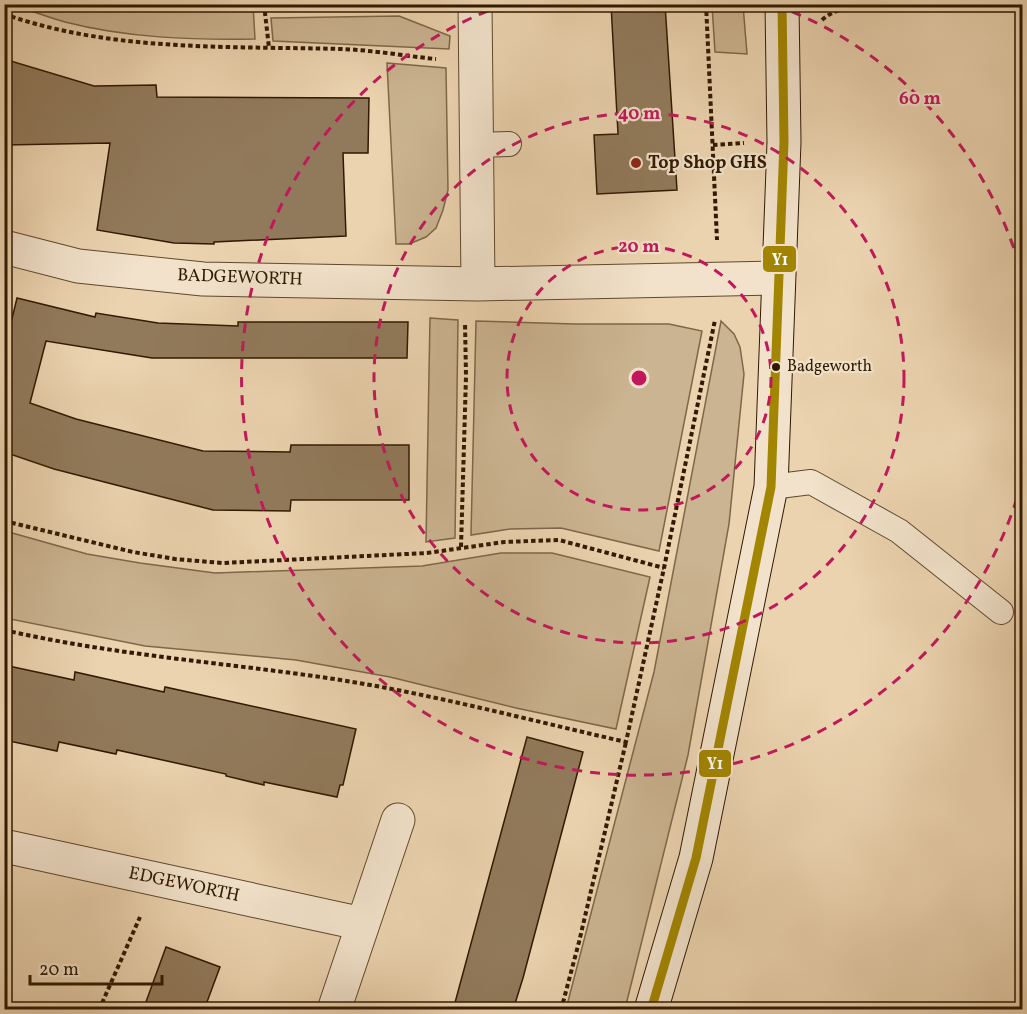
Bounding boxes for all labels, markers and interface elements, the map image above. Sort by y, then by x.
text: 60 m [899,87,941,112]
text: 40 m [618,102,660,127]
place label: Top Shop GHS [648,151,767,176]
marker: Top Shop GHS [629,156,643,170]
text: 20 m [618,235,660,260]
line badge: Y1 [762,245,797,273]
text: Y1 [772,250,788,272]
street label: BADGEWORTH [177,263,303,293]
place label: Badgeworth [787,356,872,378]
marker: Badgeworth [770,361,782,373]
centre of rings [629,368,649,388]
line badge: Y1 [698,749,732,778]
text: Y1 [707,754,723,776]
street label: EDGEWORTH [126,861,242,909]
scale bar [30,948,162,986]
text: 20 m [39,958,79,983]

